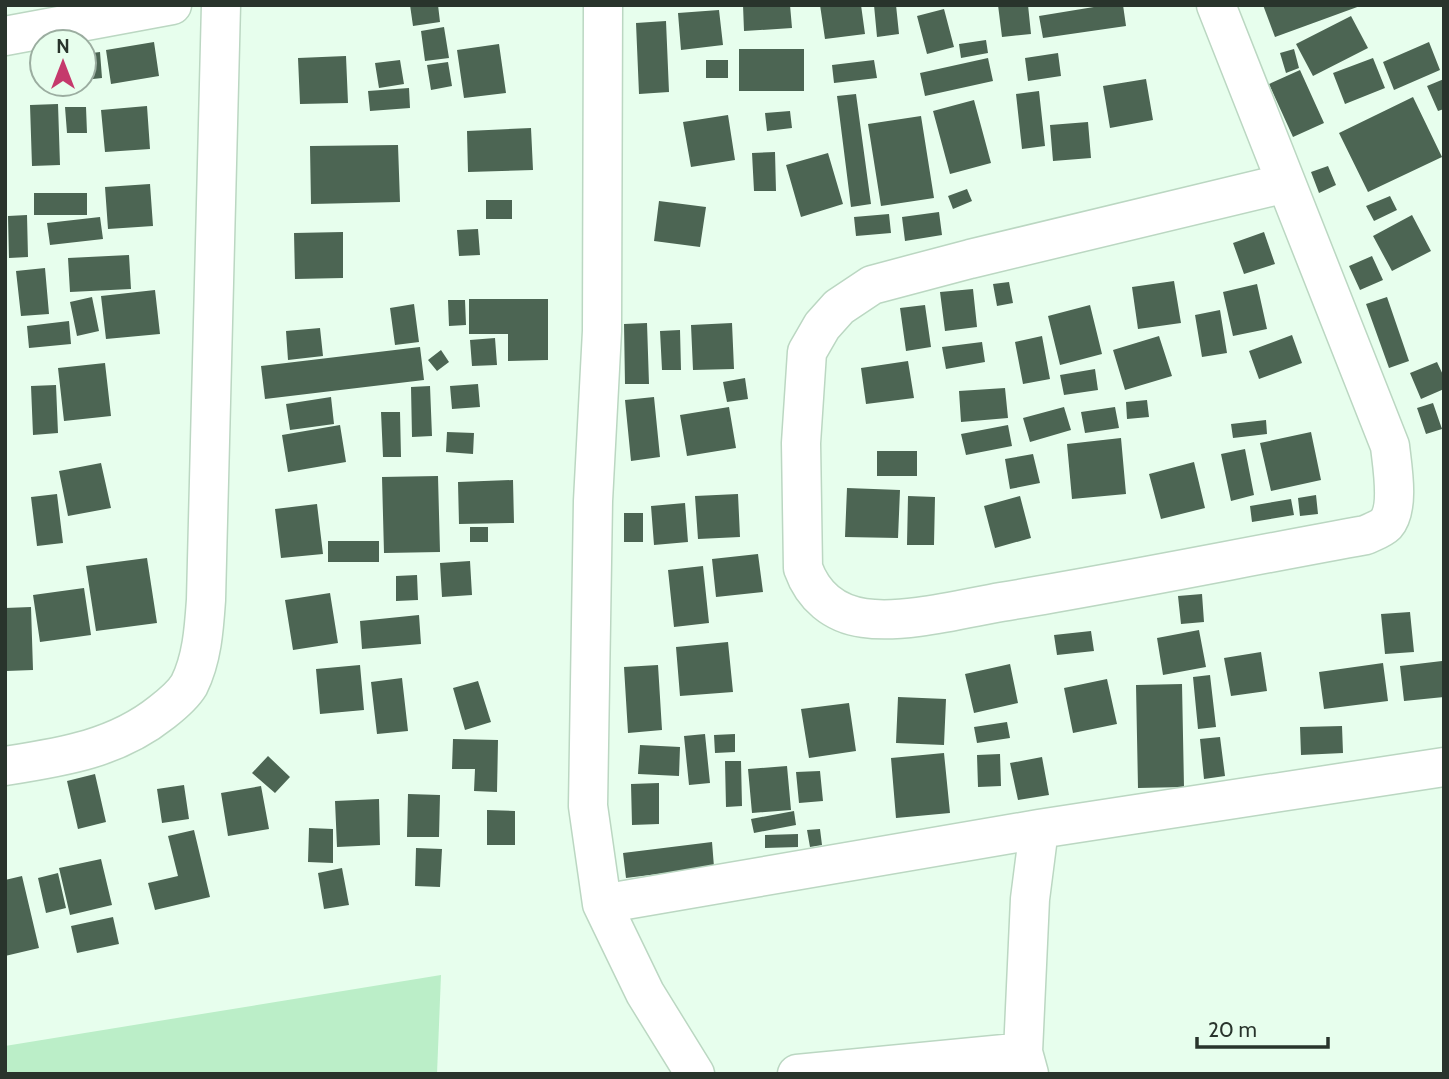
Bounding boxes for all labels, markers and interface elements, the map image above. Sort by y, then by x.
north arrow [28,28,98,98]
text: N [56,35,70,58]
scale bar [1197,1006,1328,1050]
text: 20 m [1208,1017,1257,1042]

